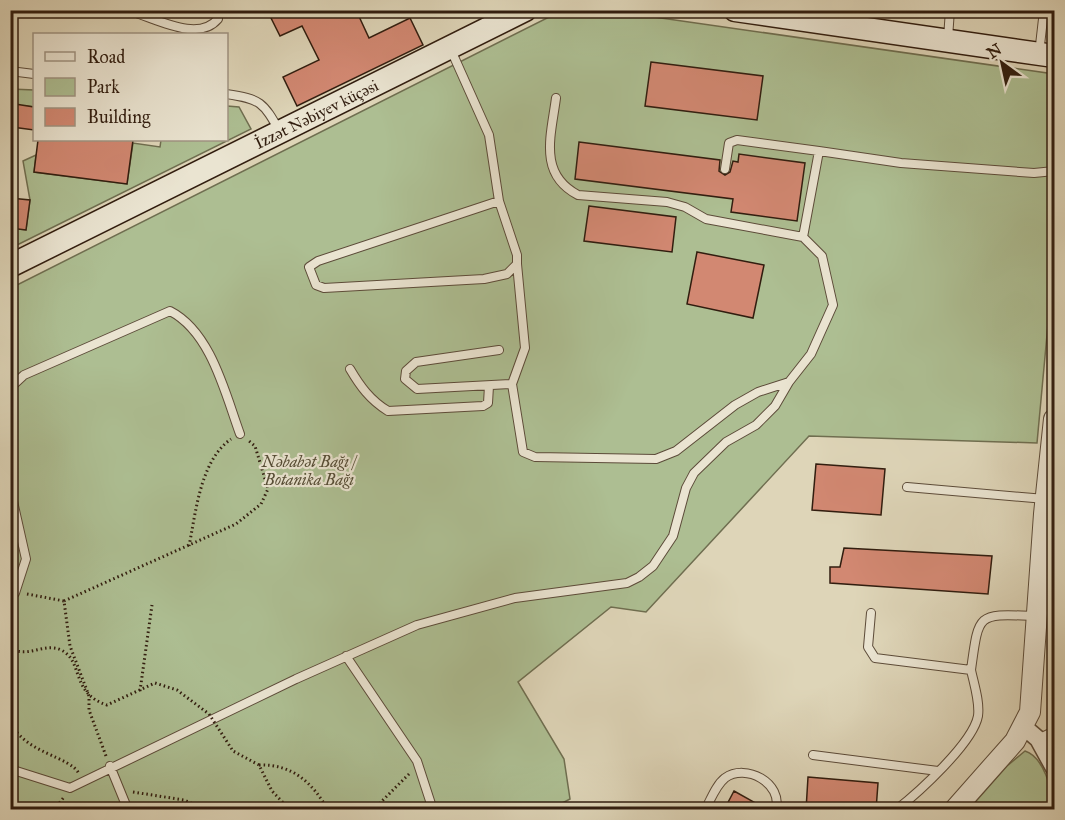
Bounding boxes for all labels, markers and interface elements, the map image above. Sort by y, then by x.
legend [33,33,228,141]
north arrow [972,33,1032,93]
text: N [983,39,1005,63]
text: Road [87,46,125,68]
street label: İzzət Nəbiyev küçəsi [251,75,382,153]
text: Park [87,76,120,98]
text: Building [87,106,151,129]
park label: Nəbabət Bağı / Botanika Bağı [261,452,358,489]

